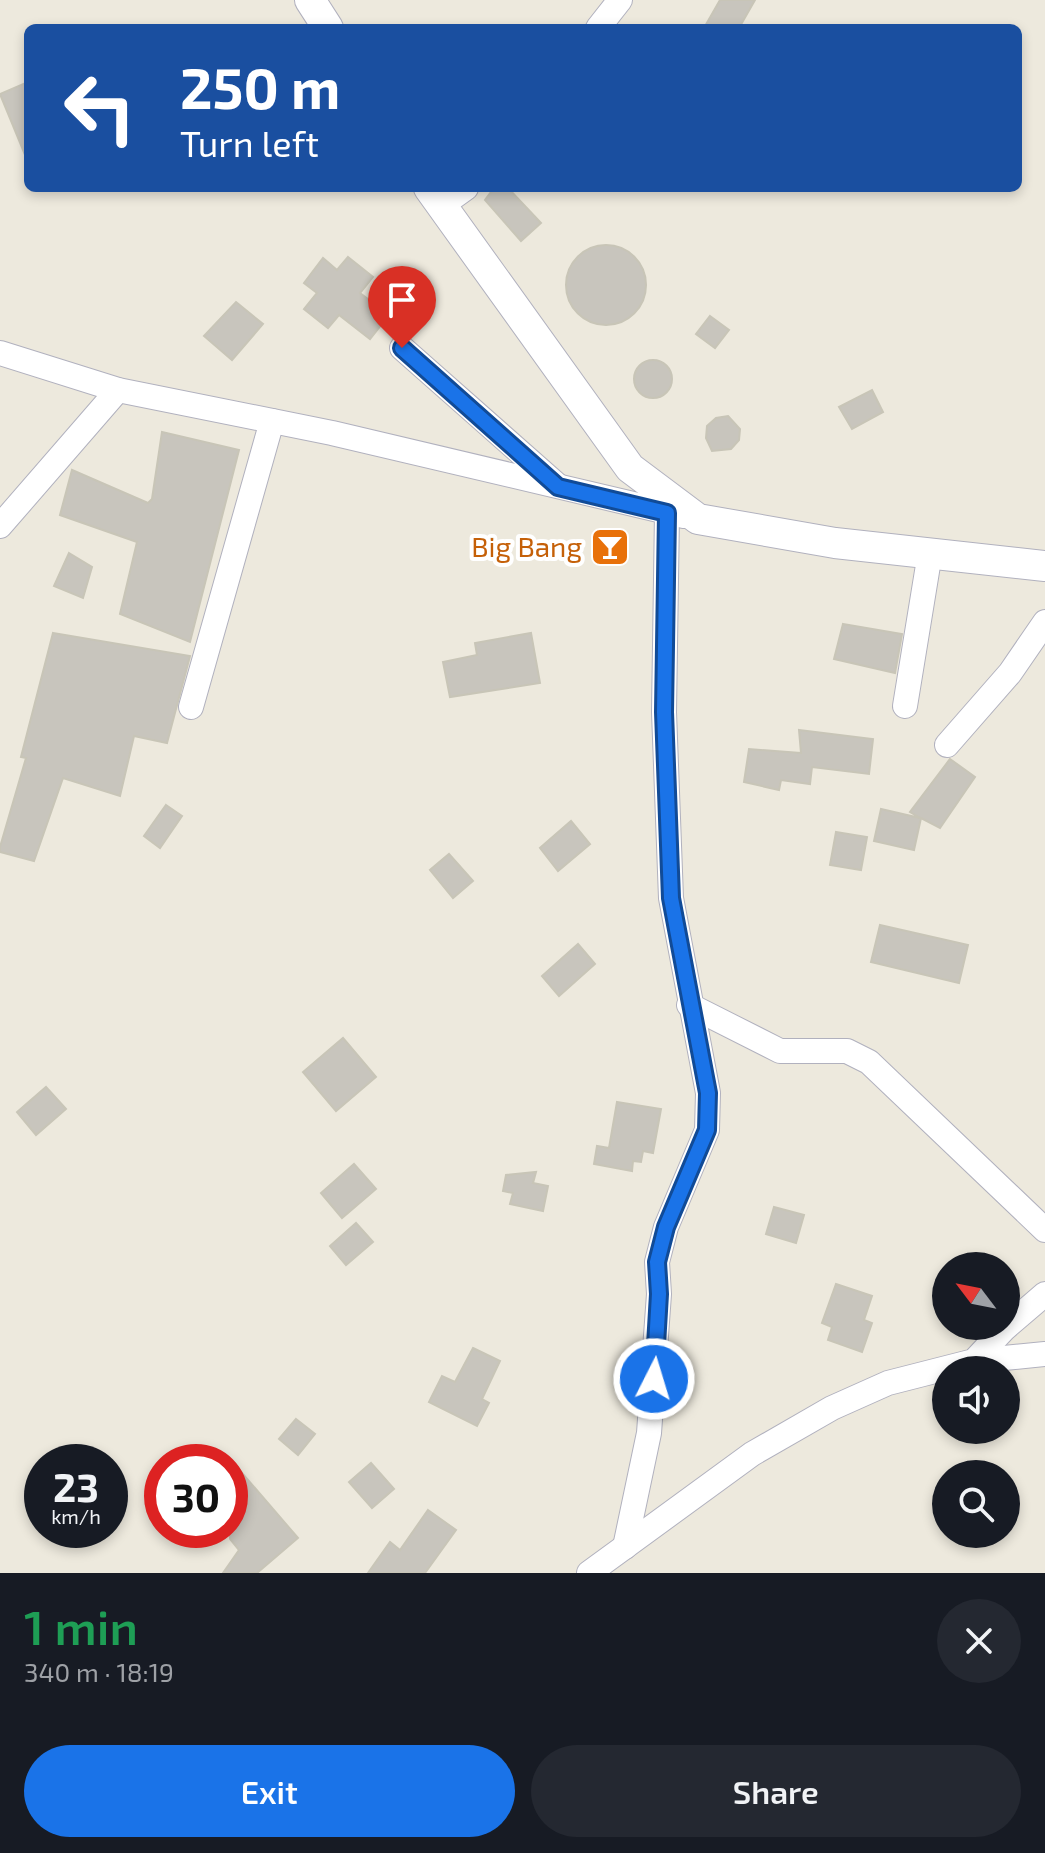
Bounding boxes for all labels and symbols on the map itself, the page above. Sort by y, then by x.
pin [368,266,436,348]
bar icon: Big Bang [589,526,631,568]
place label: Big Bang [471,529,582,563]
north arrow [932,1252,1020,1340]
position arrow [612,1337,696,1421]
speed limit sign: 30 [144,1444,248,1548]

